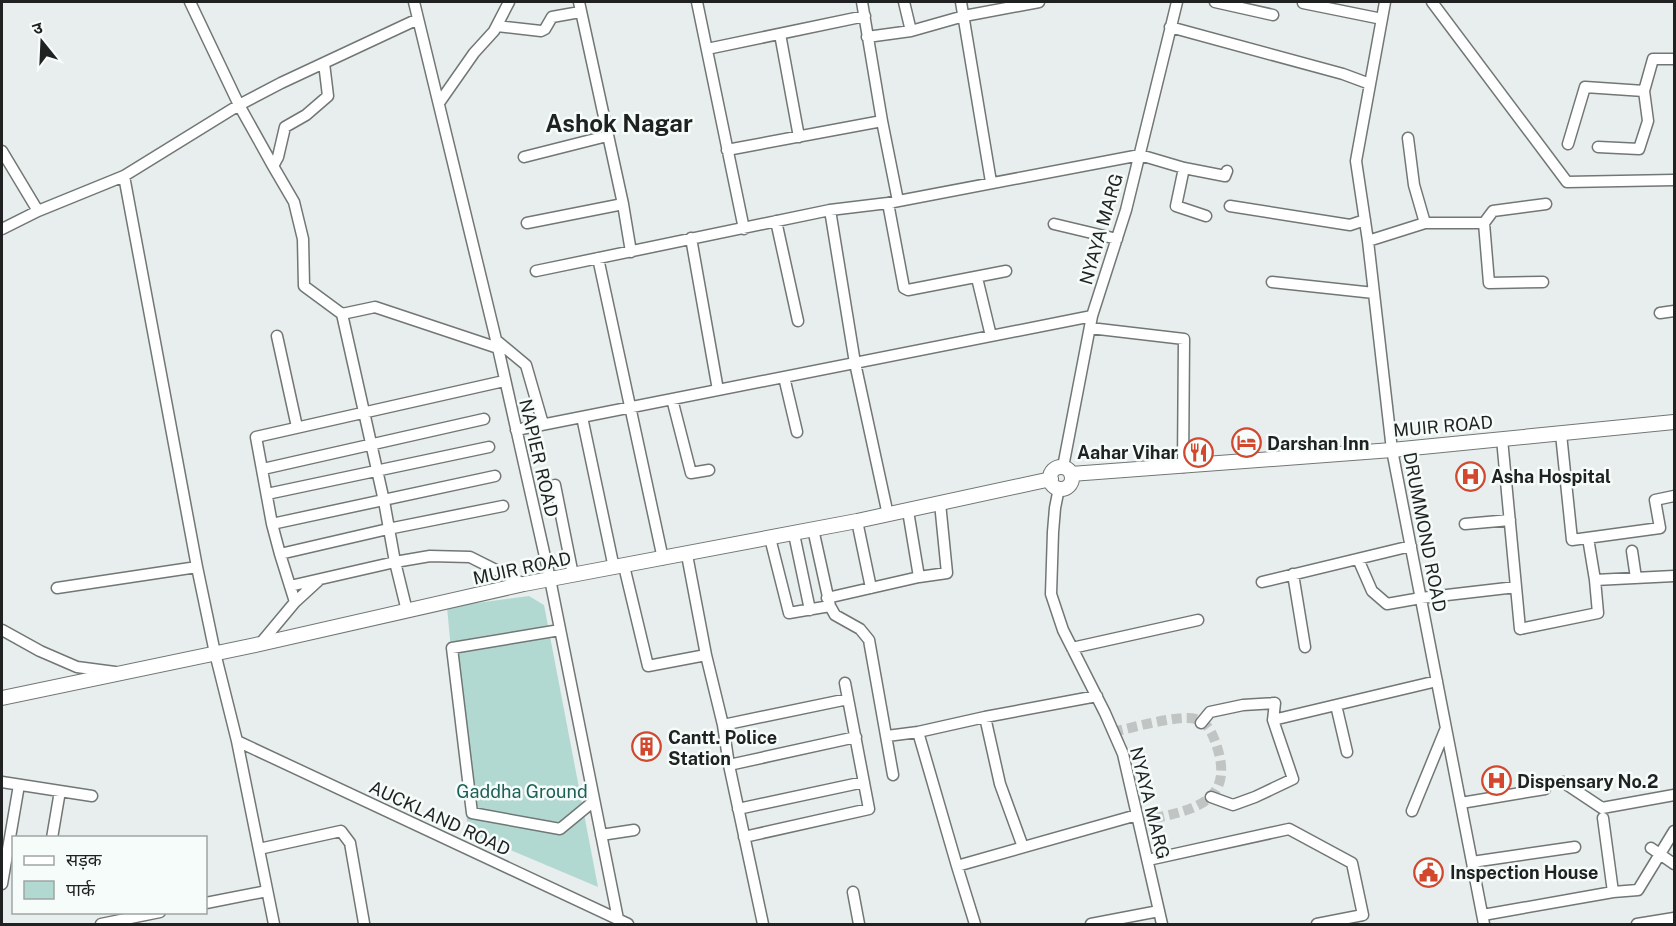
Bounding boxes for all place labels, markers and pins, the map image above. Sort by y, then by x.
hotel icon: Darshan Inn [1230,427,1262,459]
place label: Darshan Inn [1267,433,1369,454]
restaurant icon: Aahar Vihar [1183,436,1215,468]
place label: Aahar Vihar [1077,442,1179,463]
hospital icon: Asha Hospital [1454,460,1486,492]
place label: Asha Hospital [1491,466,1611,487]
place label: Cantt. Police Station [668,727,777,769]
building icon: Cantt. Police Station [631,731,663,763]
hospital icon: Dispensary No.2 [1480,765,1512,797]
place label: Dispensary No.2 [1517,771,1658,792]
public building icon: Inspection House [1413,856,1445,888]
place label: Inspection House [1450,862,1598,883]

